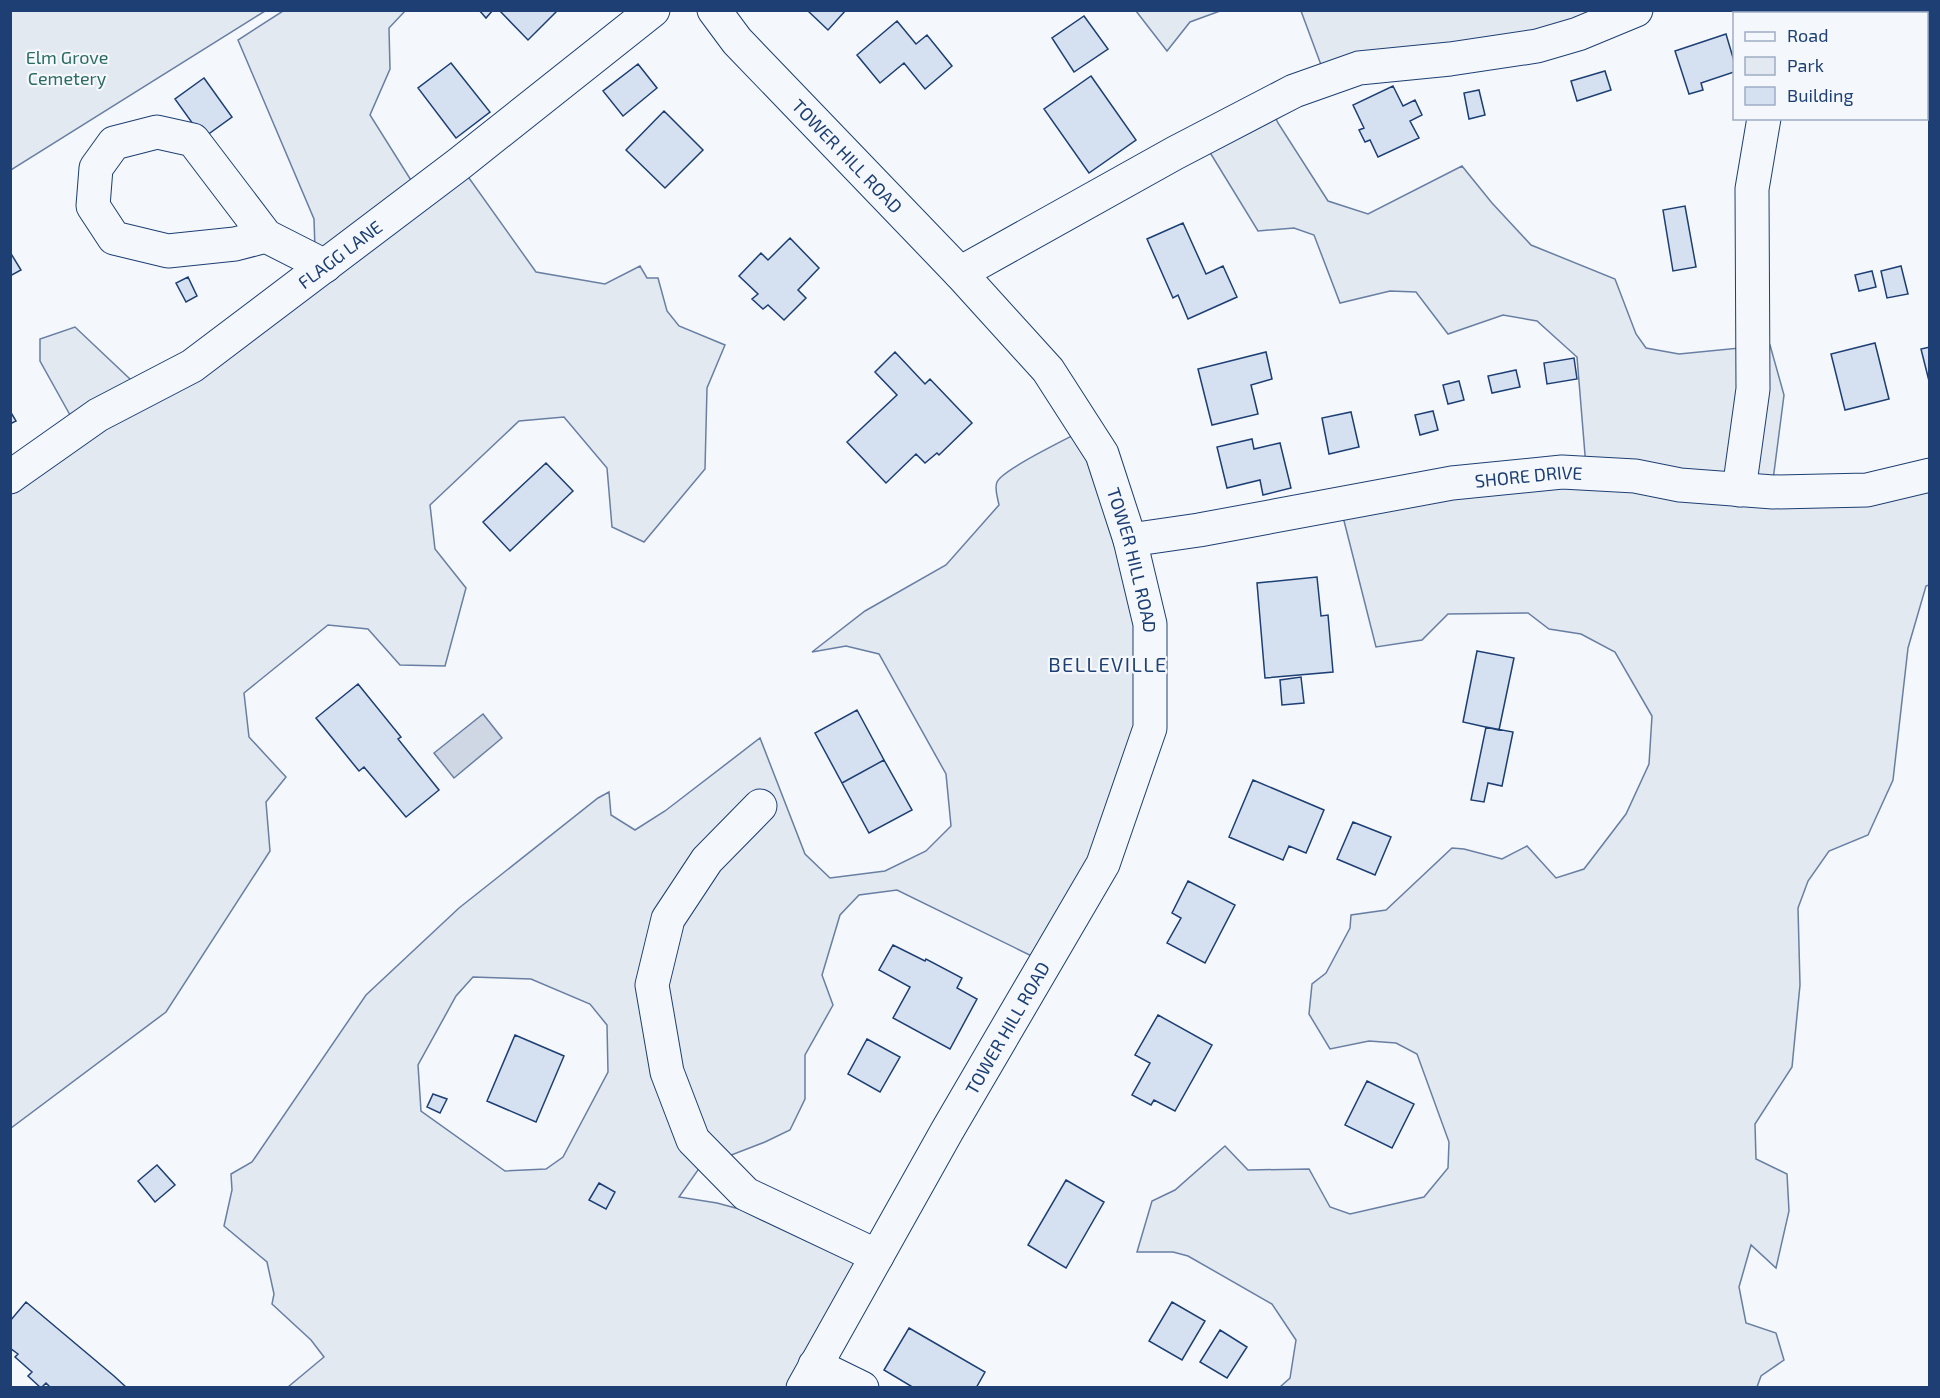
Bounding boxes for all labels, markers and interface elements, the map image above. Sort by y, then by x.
legend [1733,12,1928,120]
text: Road [1787,24,1828,46]
park label: Elm Grove Cemetery [26,46,108,89]
text: Park [1787,54,1824,76]
text: Building [1787,84,1854,106]
street label: TOWER HILL ROAD [788,94,907,217]
street label: FLAGG LANE [293,215,386,293]
street label: SHORE DRIVE [1474,461,1583,492]
street label: TOWER HILL ROAD [1103,485,1161,633]
district label: BELLEVILLE [1048,652,1168,676]
street label: TOWER HILL ROAD [960,958,1054,1098]

